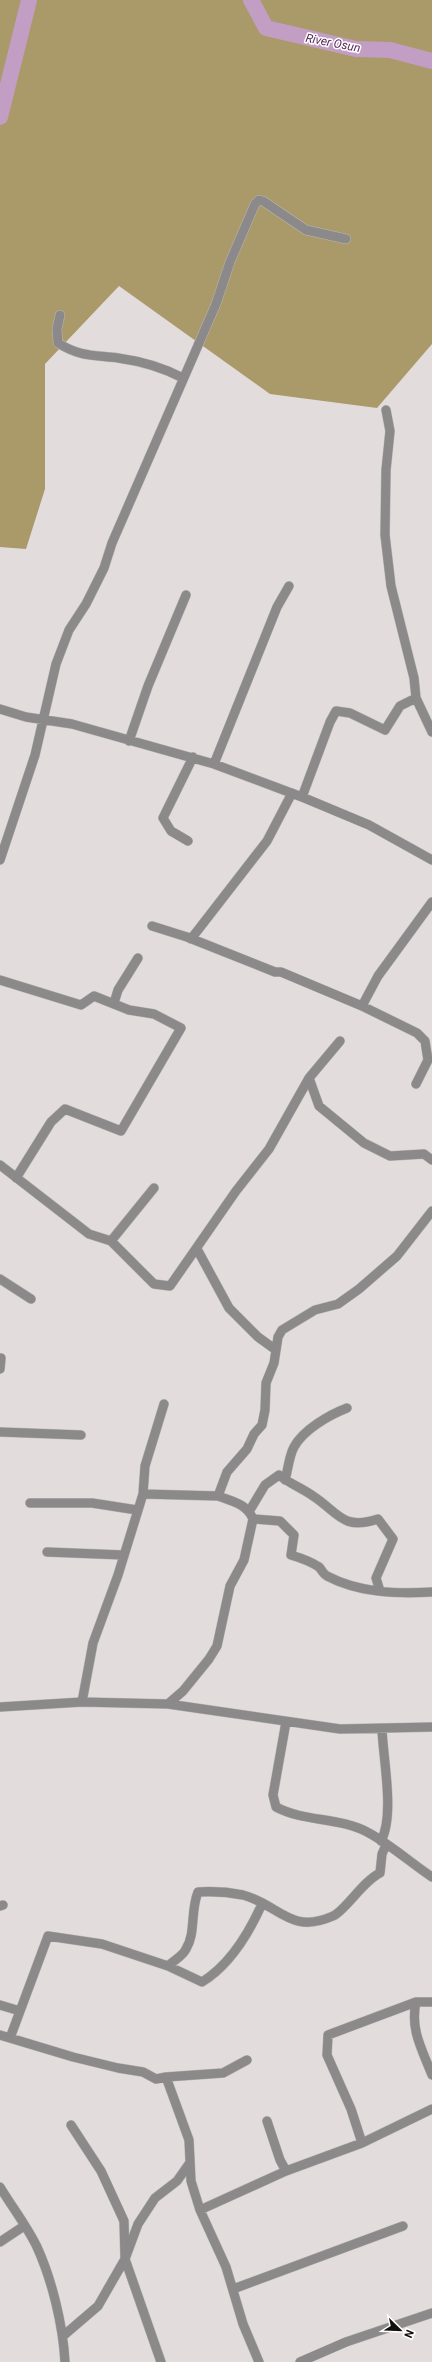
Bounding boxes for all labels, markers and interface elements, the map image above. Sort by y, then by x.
water label: River Osun [304,31,362,55]
north arrow [380,2310,420,2350]
text: N [401,2328,416,2340]

